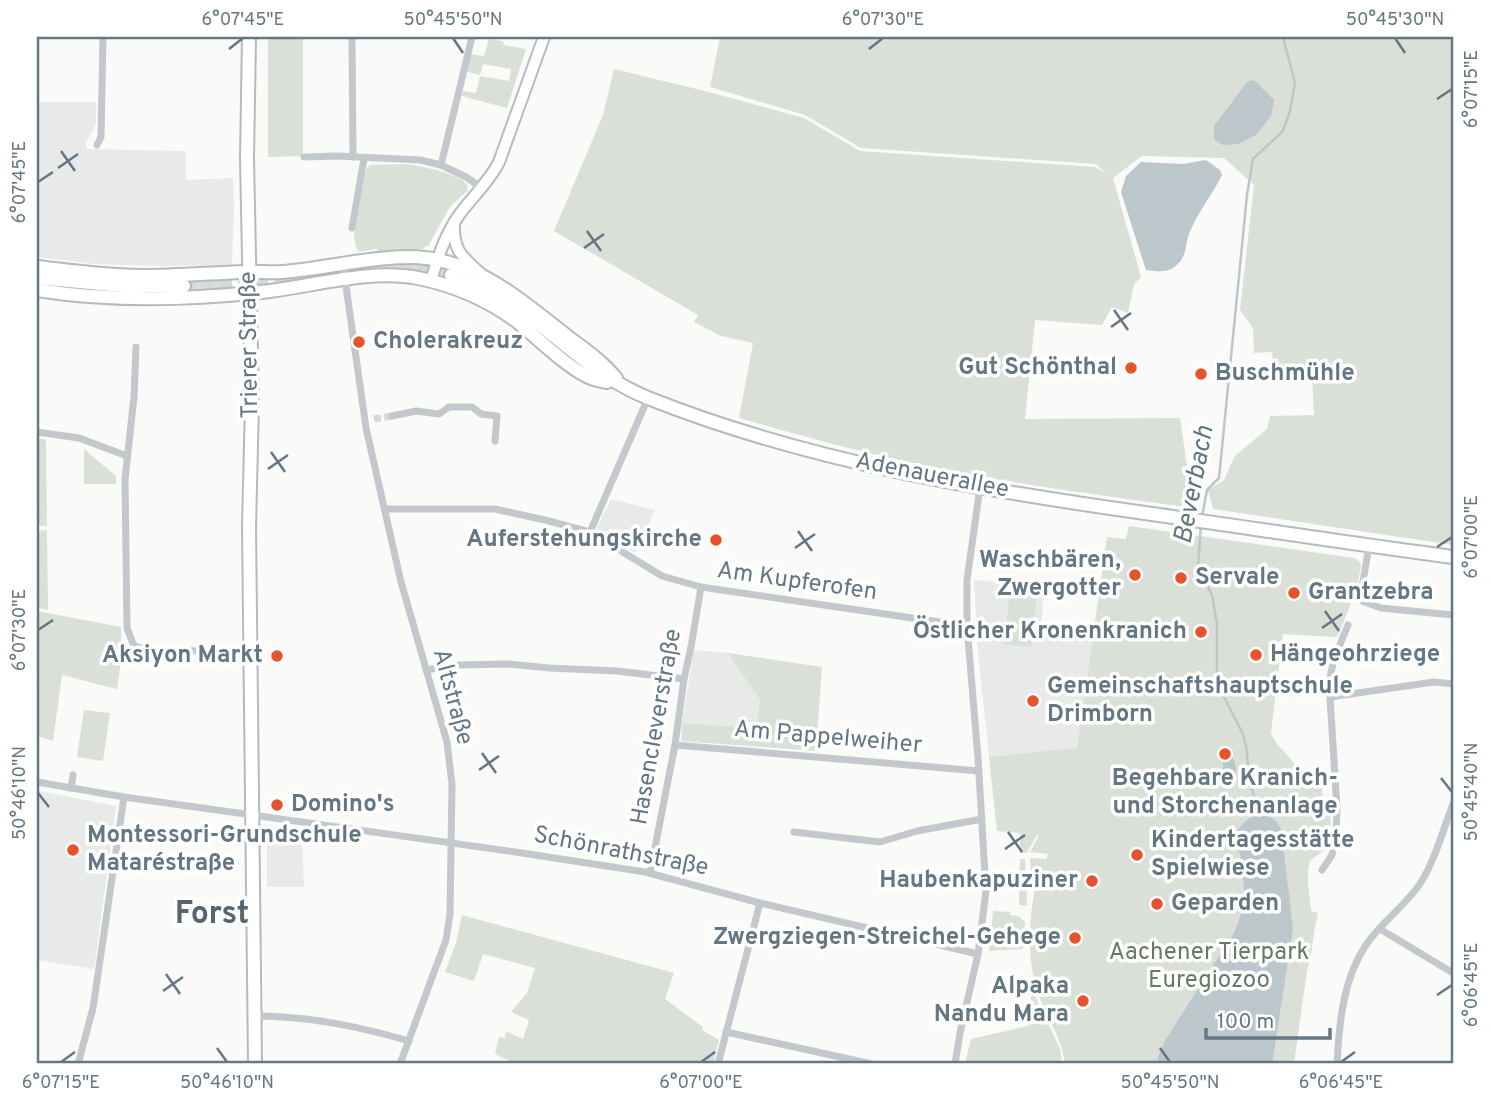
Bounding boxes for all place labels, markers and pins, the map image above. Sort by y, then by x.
place label: Cholerakreuz [373,327,523,357]
marker: Cholerakreuz [351,334,367,350]
place label: Gut Schönthal [958,353,1117,383]
place label: Buschmühle [1215,359,1355,389]
marker: Gut Schönthal [1123,360,1139,376]
marker: Buschmühle [1193,366,1209,382]
place label: Auferstehungskirche [466,525,702,555]
marker: Auferstehungskirche [708,532,724,548]
place label: Waschbären, Zwergotter [979,546,1121,604]
place label: Servale [1195,563,1280,593]
marker: Waschbären, Zwergotter [1127,567,1143,583]
marker: Servale [1173,570,1189,586]
place label: Grantzebra [1308,578,1434,608]
marker: Grantzebra [1286,585,1302,601]
place label: Östlicher Kronenkranich [913,615,1187,647]
marker: Östlicher Kronenkranich [1193,624,1209,640]
place label: Hängeohrziege [1270,640,1440,670]
place label: Aksiyon Markt [102,641,263,671]
marker: Hängeohrziege [1248,647,1264,663]
marker: Aksiyon Markt [269,648,285,664]
place label: Gemeinschaftshauptschule Drimborn [1047,672,1353,730]
marker: Gemeinschaftshauptschule Drimborn [1025,693,1041,709]
marker: Begehbare Kranich- und Storchenanlage [1217,746,1233,762]
place label: Begehbare Kranich- und Storchenanlage [1112,764,1338,822]
place label: Domino's [291,790,395,820]
marker: Domino's [269,797,285,813]
place label: Montessori-Grundschule Mataréstraße [87,821,362,879]
place label: Kindertagesstätte Spielwiese [1151,826,1354,884]
marker: Montessori-Grundschule Mataréstraße [65,842,81,858]
marker: Kindertagesstätte Spielwiese [1129,847,1145,863]
place label: Haubenkapuziner [879,866,1078,896]
marker: Haubenkapuziner [1084,873,1100,889]
place label: Geparden [1171,889,1279,919]
marker: Geparden [1149,896,1165,912]
place label: Zwergziegen-Streichel-Gehege [713,923,1061,953]
marker: Zwergziegen-Streichel-Gehege [1067,930,1083,946]
place label: Alpaka Nandu Mara [934,972,1069,1030]
marker: Alpaka Nandu Mara [1075,993,1091,1009]

